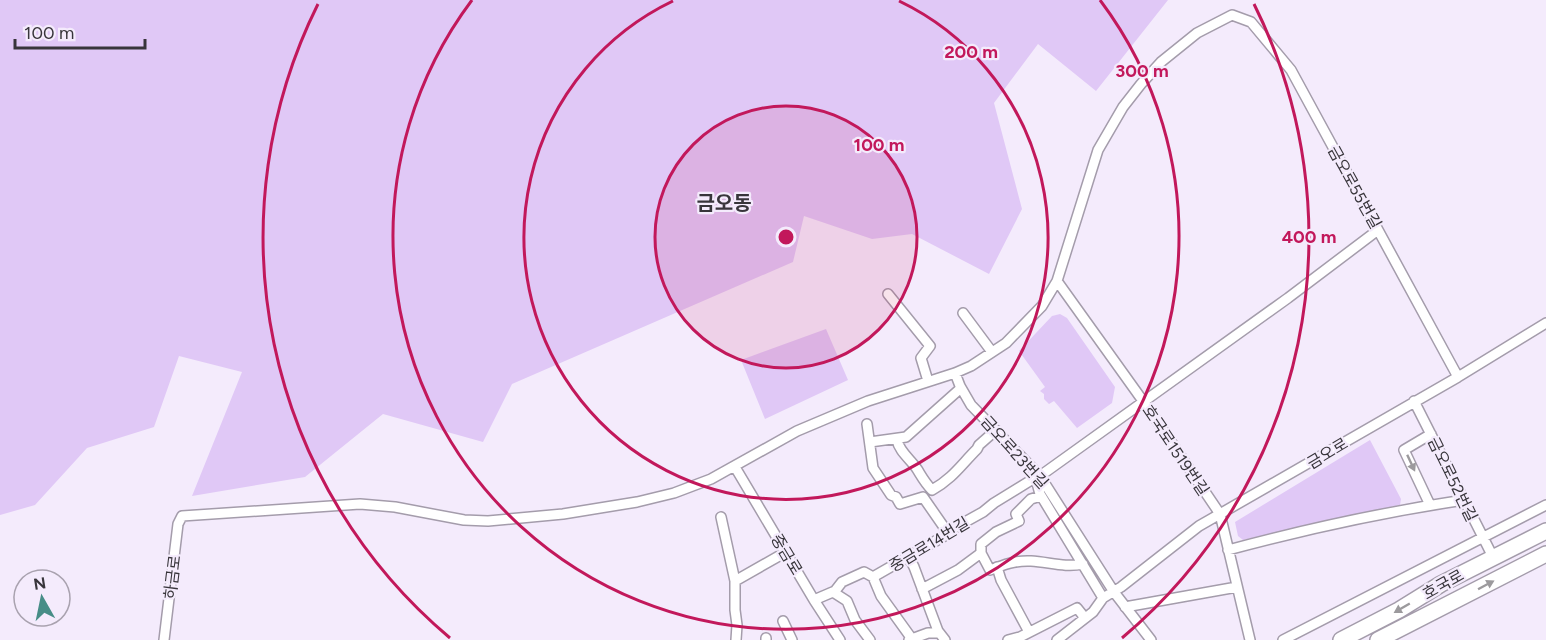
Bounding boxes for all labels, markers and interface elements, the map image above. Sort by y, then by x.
scale bar [15,12,146,50]
text: 100 m [24,22,74,44]
text: 200 m [944,41,998,63]
text: 300 m [1115,60,1169,82]
text: 100 m [854,134,904,156]
street label: 금오로55번길 [1324,142,1385,232]
district label: 금오동 [696,191,752,215]
text: 400 m [1282,226,1336,248]
centre of rings [776,227,796,247]
street label: 호국로1519번길 [1138,401,1213,499]
street label: 금오로23번길 [977,412,1052,493]
street label: 금오로 [1303,434,1351,473]
street label: 금오로52번길 [1424,434,1481,525]
one-way arrow [1406,455,1415,472]
street label: 중금로14번길 [886,513,973,576]
street label: 중금로 [767,530,806,578]
street label: 하금로 [160,554,185,600]
street label: 호국로 [1419,565,1467,603]
north arrow [12,568,72,628]
text: N [32,573,47,594]
one-way arrow [1478,580,1495,590]
one-way arrow [1394,602,1410,613]

